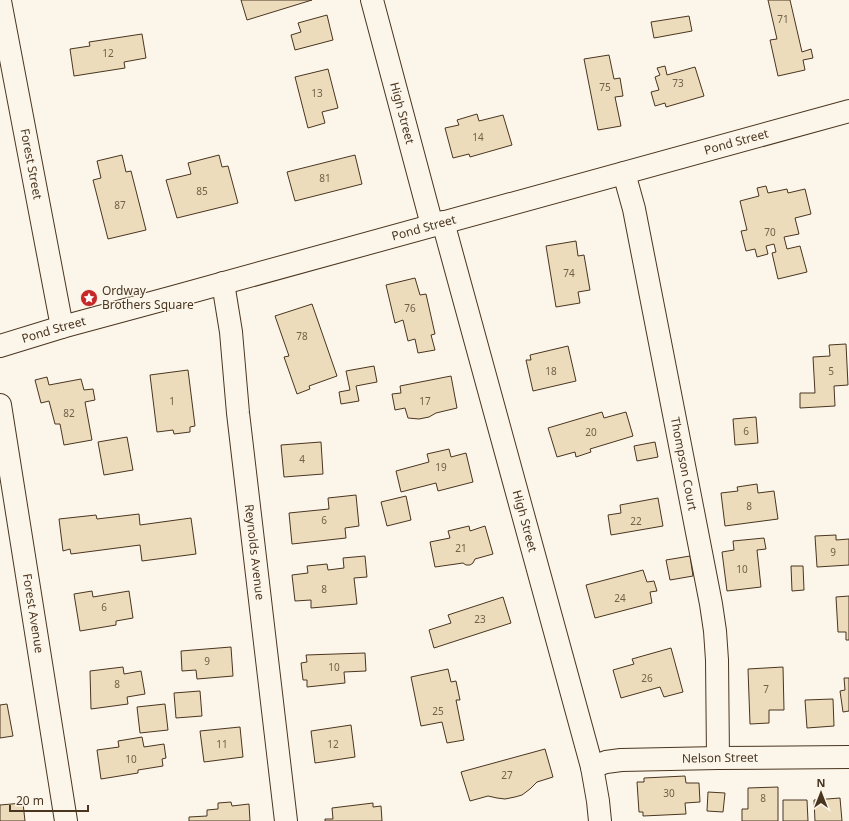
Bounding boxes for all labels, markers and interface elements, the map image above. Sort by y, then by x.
house number: 71 [777,12,789,26]
house number: 12 [102,46,114,60]
house number: 73 [672,76,684,90]
street label: High Street [386,80,419,146]
house number: 75 [599,80,611,94]
house number: 13 [311,86,323,100]
street label: Pond Street [702,124,771,158]
street label: Forest Street [16,127,47,201]
house number: 14 [472,130,484,144]
house number: 81 [319,171,331,185]
house number: 85 [196,184,208,198]
house number: 87 [114,198,126,212]
street label: Pond Street [390,210,458,244]
house number: 70 [764,225,776,239]
house number: 74 [563,266,575,280]
place label: Ordway Brothers Square [102,282,194,313]
place icon: Ordway Brothers Square [79,288,99,308]
house number: 76 [404,301,416,315]
street label: Pond Street [19,312,88,347]
house number: 78 [296,329,308,343]
house number: 18 [545,364,557,378]
house number: 5 [828,364,834,378]
house number: 1 [169,394,175,408]
house number: 17 [419,394,431,408]
house number: 82 [63,406,75,420]
street label: Thompson Court [667,415,702,513]
house number: 6 [743,424,749,438]
house number: 20 [585,425,597,439]
house number: 4 [299,452,305,466]
house number: 19 [435,460,447,474]
street label: High Street [509,488,542,554]
house number: 8 [746,499,752,513]
street label: Reynolds Avenue [241,503,269,601]
house number: 6 [321,513,327,527]
house number: 22 [630,514,642,528]
house number: 21 [455,541,467,555]
house number: 9 [830,545,836,559]
house number: 10 [736,562,748,576]
street label: Forest Avenue [19,572,48,655]
house number: 8 [321,582,327,596]
house number: 24 [614,591,626,605]
house number: 6 [101,600,107,614]
house number: 23 [474,612,486,626]
house number: 9 [204,654,210,668]
house number: 10 [328,660,340,674]
house number: 26 [641,671,653,685]
house number: 8 [114,677,120,691]
house number: 7 [763,682,769,696]
house number: 25 [432,704,444,718]
house number: 11 [216,737,228,751]
house number: 12 [327,737,339,751]
street label: Nelson Street [682,749,759,767]
house number: 10 [125,752,137,766]
house number: 27 [501,768,513,782]
north arrow [801,773,841,813]
text: N [817,775,825,790]
house number: 30 [663,786,675,800]
scale bar [10,787,88,813]
house number: 8 [760,791,766,805]
text: 20 m [16,792,44,809]

